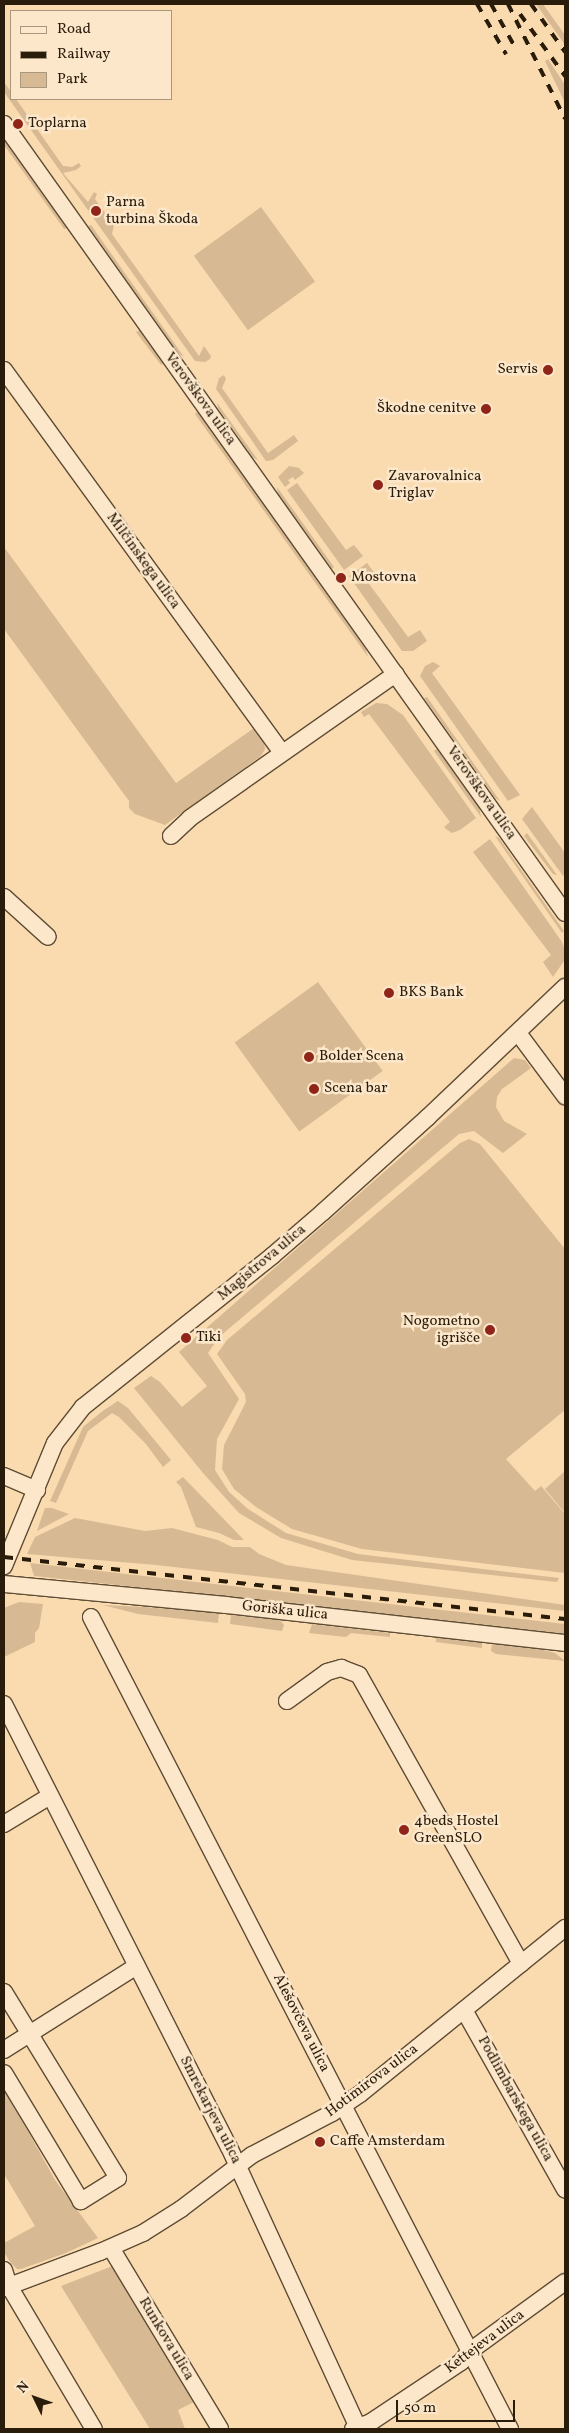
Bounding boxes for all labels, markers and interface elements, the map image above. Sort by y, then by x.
legend [10,10,172,100]
text: Road [57,19,91,40]
text: Railway [57,44,110,65]
text: Park [57,69,88,90]
place label: Toplarna [28,115,87,133]
marker: Toplarna [12,118,24,130]
place label: Parna turbina Škoda [106,193,198,228]
marker: Parna turbina Škoda [90,205,102,217]
street label: Verovškova ulica [160,349,240,449]
place label: Servis [497,361,538,379]
marker: Servis [542,364,554,376]
place label: Škodne cenitve [377,400,476,418]
marker: Škodne cenitve [480,403,492,415]
place label: Zavarovalnica Triglav [388,467,482,502]
marker: Zavarovalnica Triglav [372,479,384,491]
street label: Milčinskega ulica [102,509,184,613]
place label: Mostovna [351,569,416,587]
marker: Mostovna [335,572,347,584]
street label: Verovškova ulica [442,743,520,843]
place label: BKS Bank [399,984,464,1002]
marker: BKS Bank [383,987,395,999]
place label: Bolder Scena [319,1048,404,1066]
marker: Bolder Scena [303,1051,315,1063]
place label: Scena bar [324,1080,387,1098]
marker: Scena bar [308,1083,320,1095]
street label: Magistrova ulica [214,1221,310,1305]
place label: Nogometno igrišče [403,1312,480,1347]
marker: Nogometno igrišče [484,1324,496,1336]
place label: Tiki [196,1329,221,1347]
marker: Tiki [180,1332,192,1344]
street label: Goriška ulica [241,1598,329,1624]
place label: 4beds Hostel GreenSLO [414,1812,499,1847]
marker: 4beds Hostel GreenSLO [398,1824,410,1836]
street label: Alešovčeva ulica [268,1971,334,2075]
street label: Podlimbarskega ulica [473,2033,557,2165]
street label: Hotimirova ulica [322,2040,422,2122]
street label: Smrekarjeva ulica [175,2053,245,2167]
place label: Caffe Amsterdam [330,2133,445,2151]
marker: Caffe Amsterdam [314,2136,326,2148]
street label: Runkova ulica [134,2294,198,2384]
street label: Kettejeva ulica [442,2306,528,2378]
north arrow [10,2373,60,2423]
text: N [13,2377,34,2398]
scale bar [399,2390,518,2422]
text: 50 m [404,2398,436,2419]

